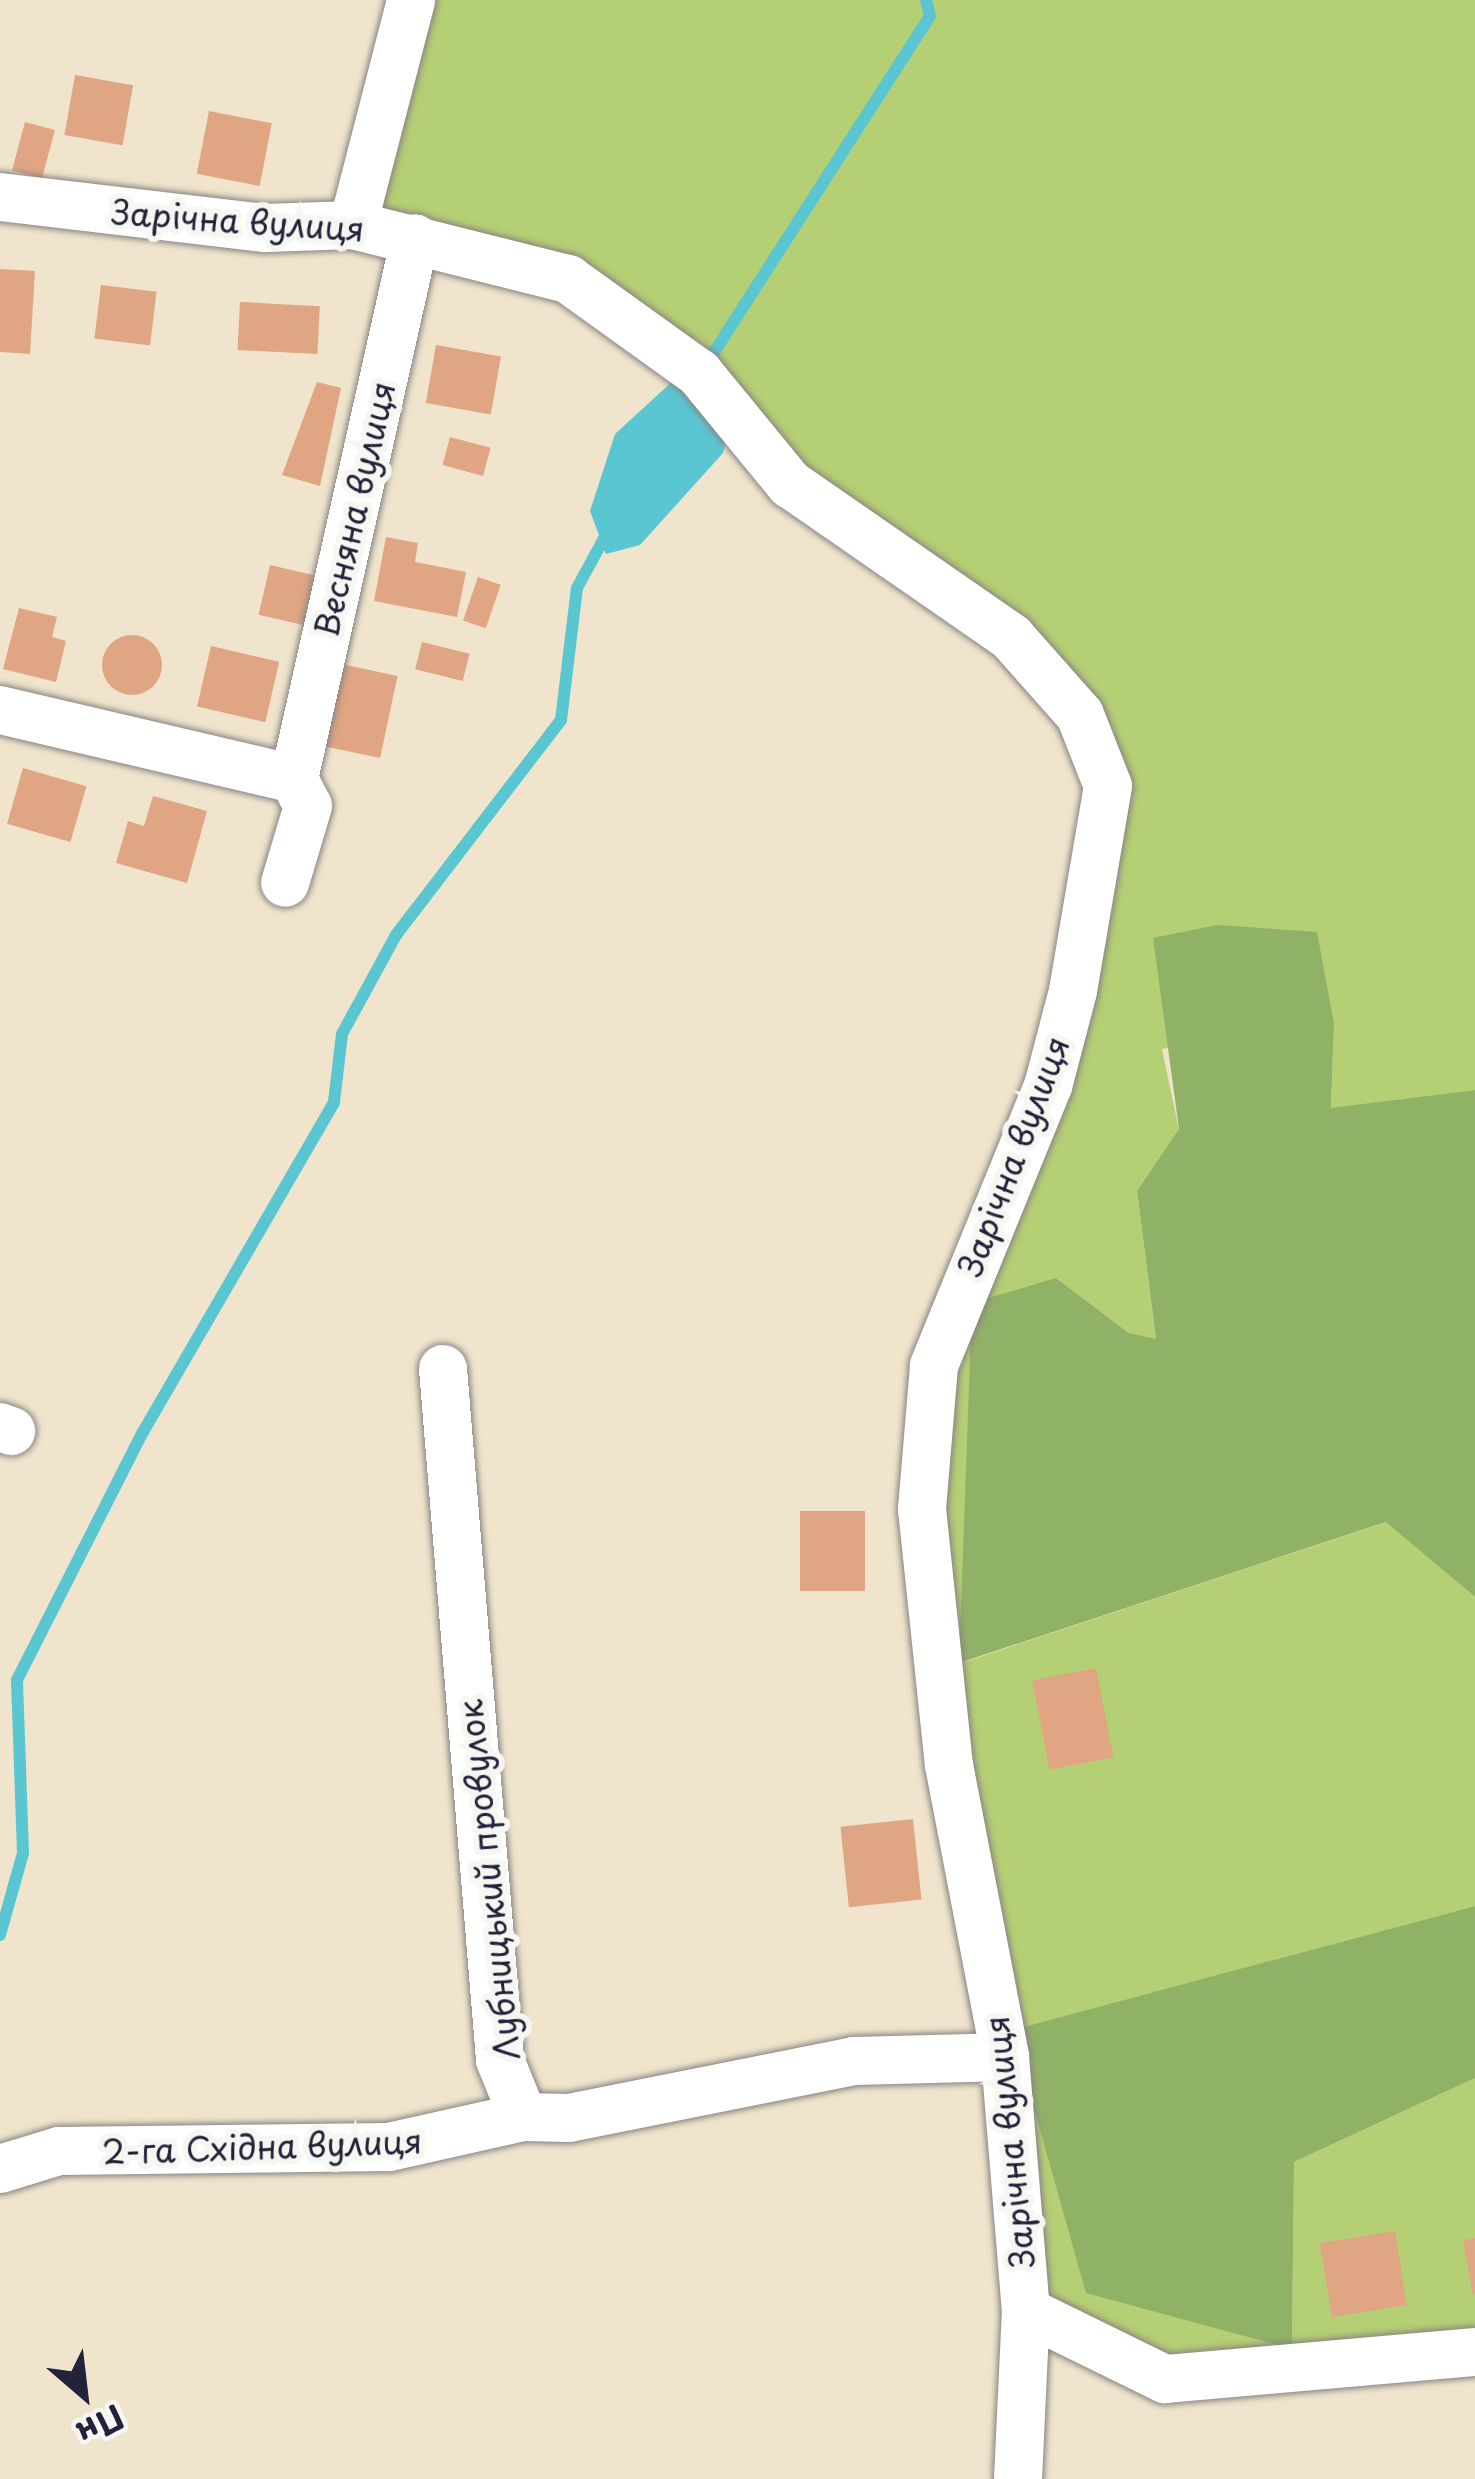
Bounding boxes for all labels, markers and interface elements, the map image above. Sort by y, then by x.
street label: Зарічна вулиця [109,191,367,249]
street label: Весняна вулиця [305,377,403,641]
street label: Зарічна вулиця [949,1030,1077,1282]
street label: Лубницький провулок [449,1698,527,2062]
street label: Зарічна вулиця [976,2013,1042,2271]
street label: 2-га Східна вулиця [100,2121,424,2171]
north arrow [24,2335,144,2455]
text: Пн [68,2393,134,2460]

